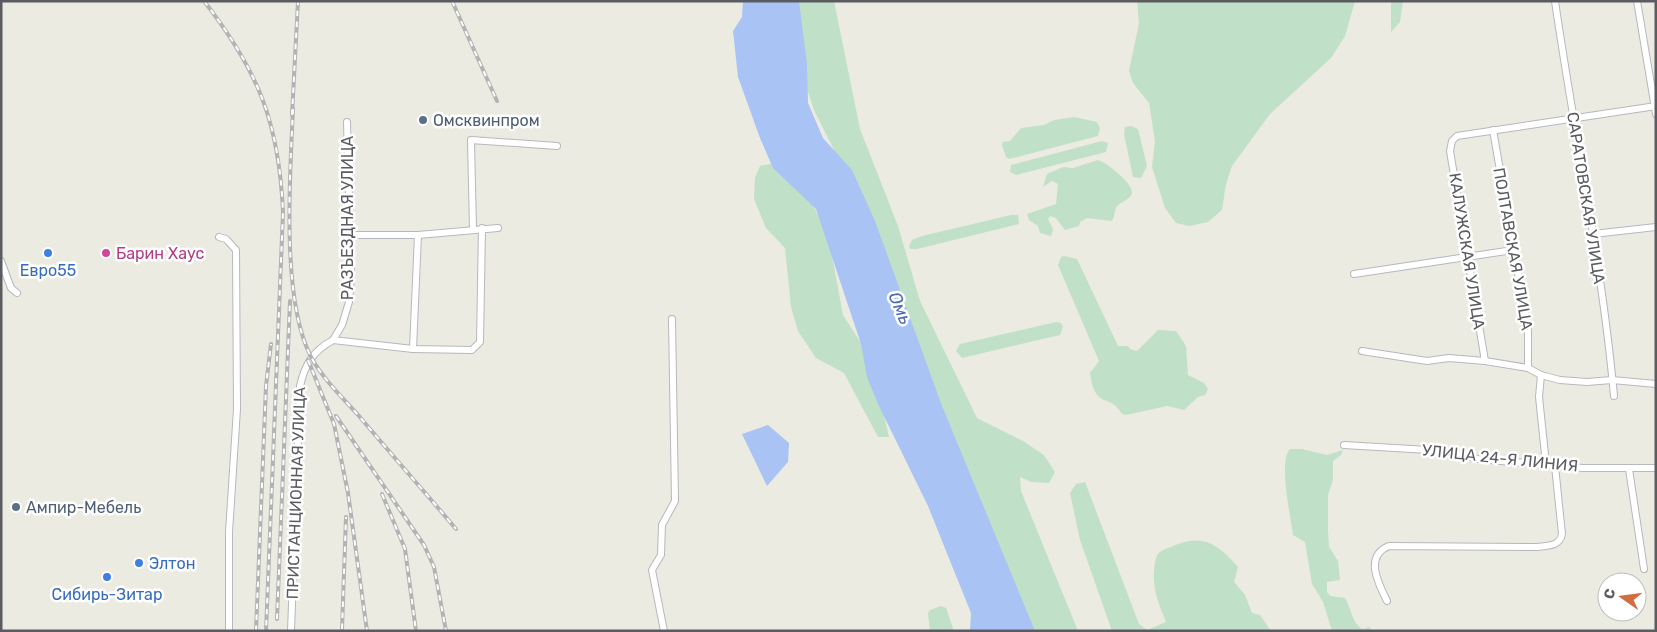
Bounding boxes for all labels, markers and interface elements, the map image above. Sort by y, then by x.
place label: Омсквинпром [433,111,540,130]
street label: САРАТОВСКАЯ УЛИЦА [1563,111,1609,286]
marker: Омсквинпром [417,114,429,126]
street label: РАЗЪЕЗДНАЯ УЛИЦА [338,135,357,300]
street label: ПОЛТАВСКАЯ УЛИЦА [1489,166,1537,332]
street label: КАЛУЖСКАЯ УЛИЦА [1445,171,1489,331]
place label: Барин Хаус [116,244,204,263]
marker: Евро55 [42,247,54,259]
marker: Барин Хаус [100,247,112,259]
place label: Евро55 [20,261,76,280]
water label: Омь [883,288,917,328]
street label: ПРИСТАНЦИОННАЯ УЛИЦА [283,386,309,600]
street label: УЛИЦА 24-Я ЛИНИЯ [1421,440,1579,476]
place label: Ампир-Мебель [26,498,141,517]
marker: Ампир-Мебель [10,501,22,513]
place label: Элтон [149,554,195,573]
marker: Элтон [133,557,145,569]
marker: Сибирь-Зитар [101,571,113,583]
north arrow [1597,572,1647,622]
place label: Сибирь-Зитар [52,585,162,604]
text: С [1600,587,1619,601]

